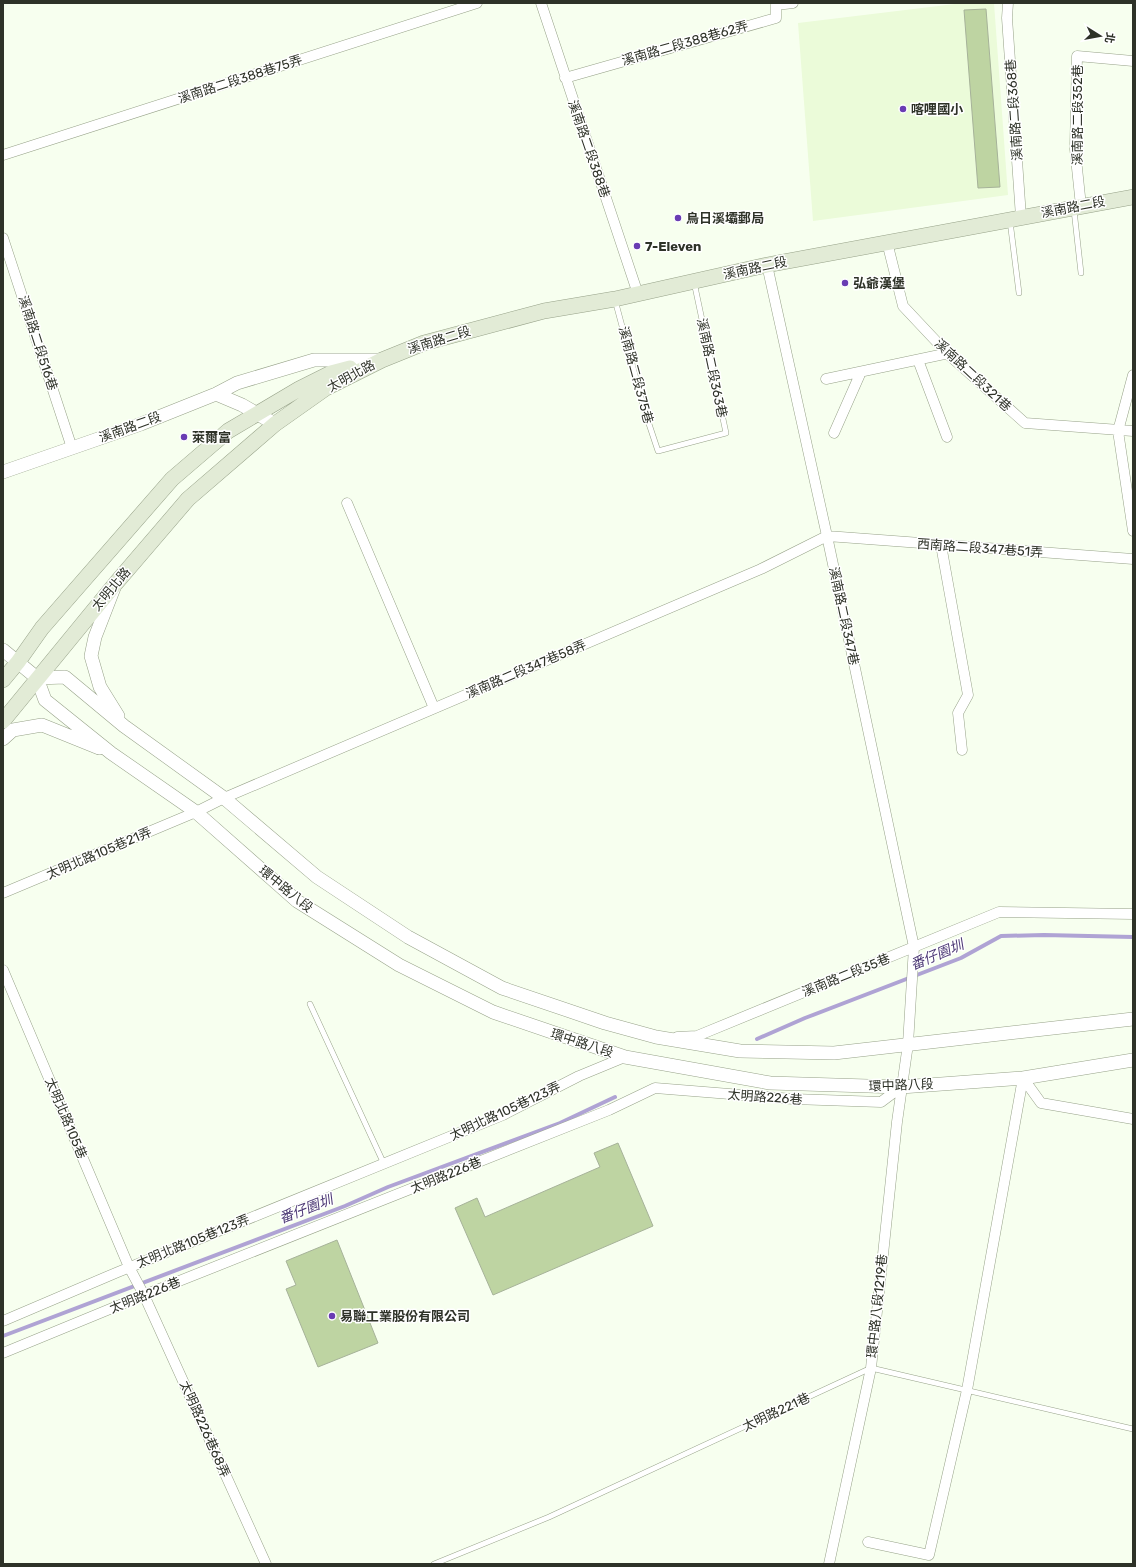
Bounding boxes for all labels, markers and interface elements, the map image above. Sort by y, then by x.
north arrow [1080,16,1120,56]
street label: 溪南路二段388巷62弄 [620,18,750,68]
text: 北 [1102,31,1117,44]
street label: 溪南路二段388巷75弄 [176,52,304,106]
street label: 溪南路二段368巷 [1003,59,1025,161]
street label: 溪南路二段352巷 [1070,64,1085,166]
street label: 溪南路二段388巷 [565,98,613,200]
place label: 喀哩國小 [911,102,964,117]
marker: 喀哩國小 [898,104,908,114]
street label: 溪南路二段 [1040,193,1106,221]
place label: 烏日溪壩郵局 [686,211,764,226]
marker: 烏日溪壩郵局 [673,213,683,223]
place label: 7-Eleven [645,239,701,254]
marker: 7-Eleven [632,241,642,251]
street label: 溪南路二段 [722,254,788,282]
place label: 弘爺漢堡 [853,276,905,291]
marker: 弘爺漢堡 [840,278,850,288]
street label: 溪南路二段516巷 [16,294,60,392]
street label: 溪南路二段363巷 [694,317,730,419]
street label: 溪南路二段 [406,323,472,357]
street label: 溪南路二段375巷 [616,325,656,425]
street label: 溪南路二段321巷 [932,336,1014,414]
street label: 太明北路 [325,357,377,395]
street label: 溪南路二段 [97,409,163,445]
place label: 萊爾富 [192,430,231,445]
marker: 萊爾富 [179,432,189,442]
street label: 西南路二段347巷51弄 [916,536,1044,560]
street label: 太明北路 [89,564,133,614]
street label: 溪南路二段347巷 [826,565,862,667]
street label: 溪南路二段347巷58弄 [464,637,588,701]
street label: 太明北路105巷21弄 [44,824,154,882]
street label: 環中路八段 [256,863,316,915]
water label: 番仔園圳 [908,935,968,974]
street label: 溪南路二段35巷 [800,951,892,999]
street label: 環中路八段 [549,1026,615,1060]
street label: 太明北路105巷 [42,1075,90,1161]
street label: 環中路八段 [868,1076,934,1094]
street label: 太明北路105巷123弄 [447,1079,563,1143]
street label: 太明路226巷 [727,1087,803,1107]
street label: 太明路226巷 [408,1154,484,1196]
water label: 番仔園圳 [277,1190,337,1227]
street label: 太明北路105巷123弄 [134,1211,252,1271]
street label: 環中路八段1219巷 [864,1253,890,1359]
street label: 太明路226巷 [107,1274,183,1316]
place label: 易聯工業股份有限公司 [340,1309,470,1324]
marker: 易聯工業股份有限公司 [327,1311,337,1321]
street label: 太明路226巷68弄 [177,1378,233,1480]
street label: 太明路221巷 [740,1390,812,1434]

